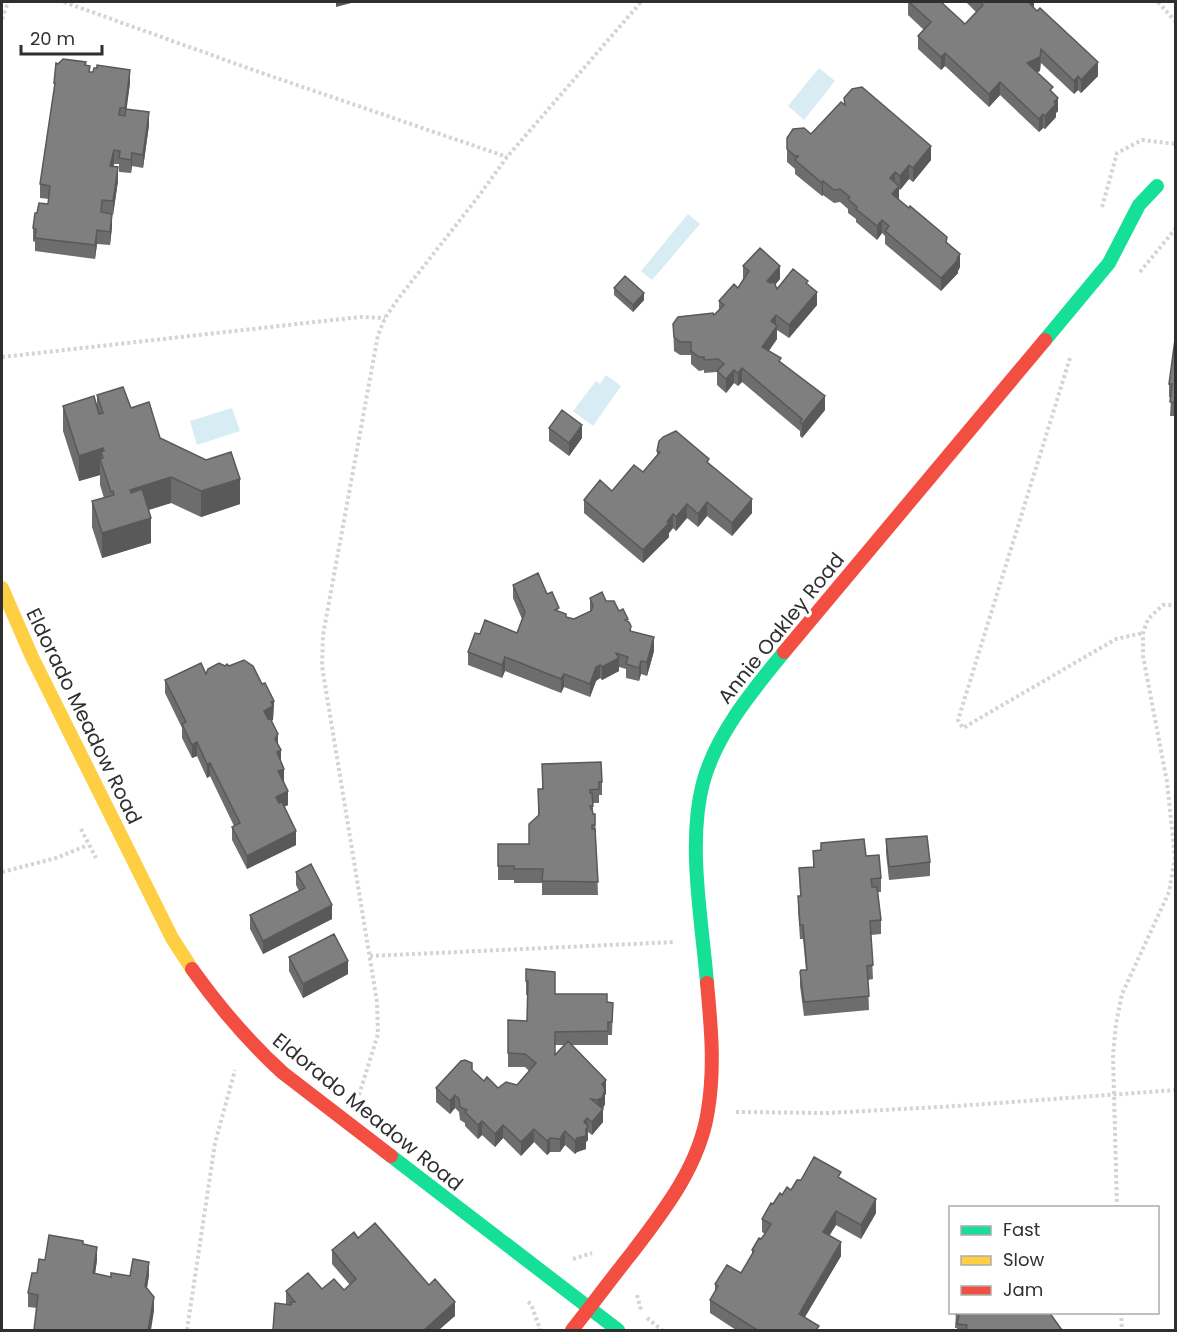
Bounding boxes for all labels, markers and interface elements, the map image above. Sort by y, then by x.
scale bar [21,18,102,56]
text: 20 m [30,26,75,51]
street label: Annie Oakley Road [711,546,851,710]
street label: Eldorado Meadow Road [19,603,149,829]
street label: Eldorado Meadow Road [267,1026,469,1198]
legend [949,1206,1159,1314]
text: Fast [1003,1217,1040,1242]
text: Slow [1003,1247,1045,1272]
text: Jam [1003,1277,1043,1302]

